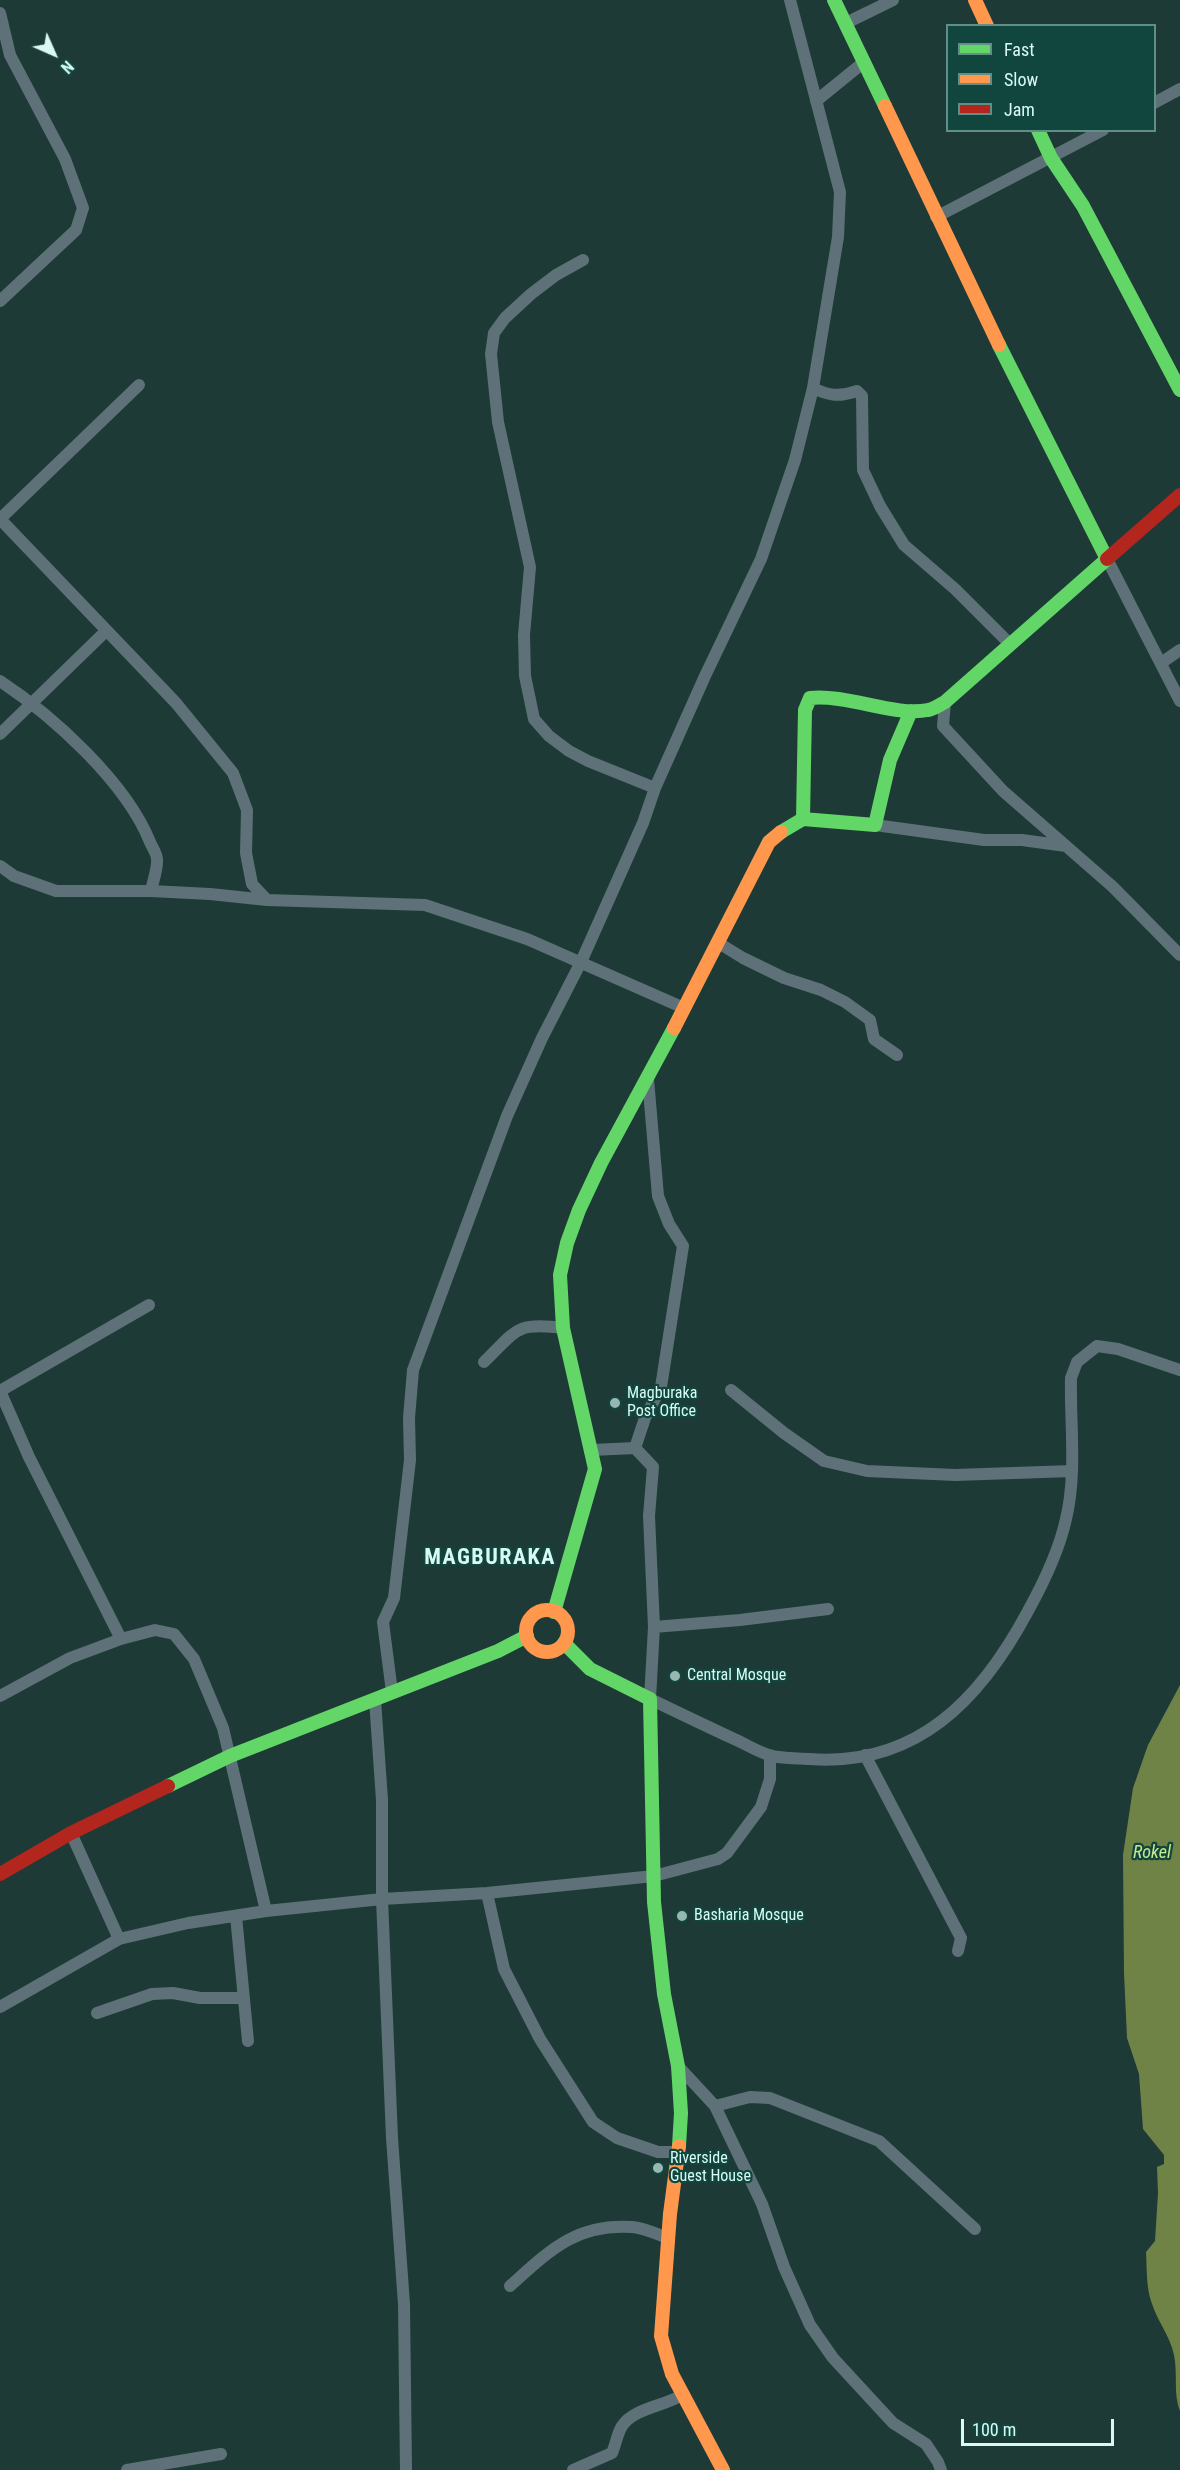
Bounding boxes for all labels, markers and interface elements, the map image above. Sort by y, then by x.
north arrow [24,24,84,84]
legend [946,24,1156,132]
text: Fast [1004,39,1035,60]
text: N [57,57,77,77]
text: Slow [1004,69,1038,90]
text: Jam [1004,99,1035,120]
place label: Magburaka Post Office [627,1384,697,1422]
marker: Magburaka Post Office [608,1396,622,1410]
district label: MAGBURAKA [424,1545,556,1571]
place label: Central Mosque [687,1666,786,1686]
marker: Central Mosque [668,1669,682,1683]
water label: Rokel [1133,1842,1171,1864]
place label: Basharia Mosque [694,1906,804,1926]
marker: Basharia Mosque [675,1909,689,1923]
place label: Riverside Guest House [670,2149,751,2187]
marker: Riverside Guest House [651,2161,665,2175]
scale bar [964,2407,1117,2445]
text: 100 m [972,2419,1016,2440]

